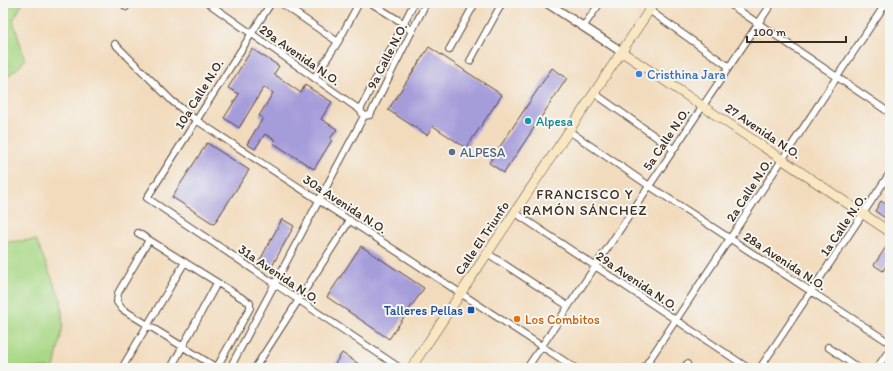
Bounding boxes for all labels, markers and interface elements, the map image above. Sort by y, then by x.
scale bar [747,18,846,44]
street label: 9a Calle N.O. [364,20,410,92]
street label: 29a Avenida N.O. [257,22,343,88]
text: 100 m [753,25,786,39]
street label: 10a Calle N.O. [172,56,226,132]
place label: Cristhina Jara [647,67,726,82]
marker: Cristhina Jara [634,69,644,79]
street label: 27 Avenida N.O. [722,100,804,162]
street label: 5a Calle N.O. [640,105,692,173]
place label: Alpesa [536,114,573,129]
marker: Alpesa [523,116,533,126]
place label: ALPESA [460,145,506,160]
marker: ALPESA [447,147,457,157]
street label: 2a Calle N.O. [723,156,775,224]
street label: 30a Avenida N.O. [300,171,390,237]
district label: FRANCISCO Y RAMÓN SÁNCHEZ [523,186,647,219]
street label: 1a Calle N.O. [817,191,869,259]
street label: Calle El Triunfo [452,198,512,278]
street label: 28a Avenida N.O. [741,229,829,293]
street label: 31a Avenida N.O. [236,241,322,307]
street label: 29a Avenida N.O. [593,248,681,314]
place label: Talleres Pellas [384,303,463,318]
marker: Talleres Pellas [466,305,476,315]
place label: Los Combitos [525,312,600,327]
marker: Los Combitos [512,314,522,324]

